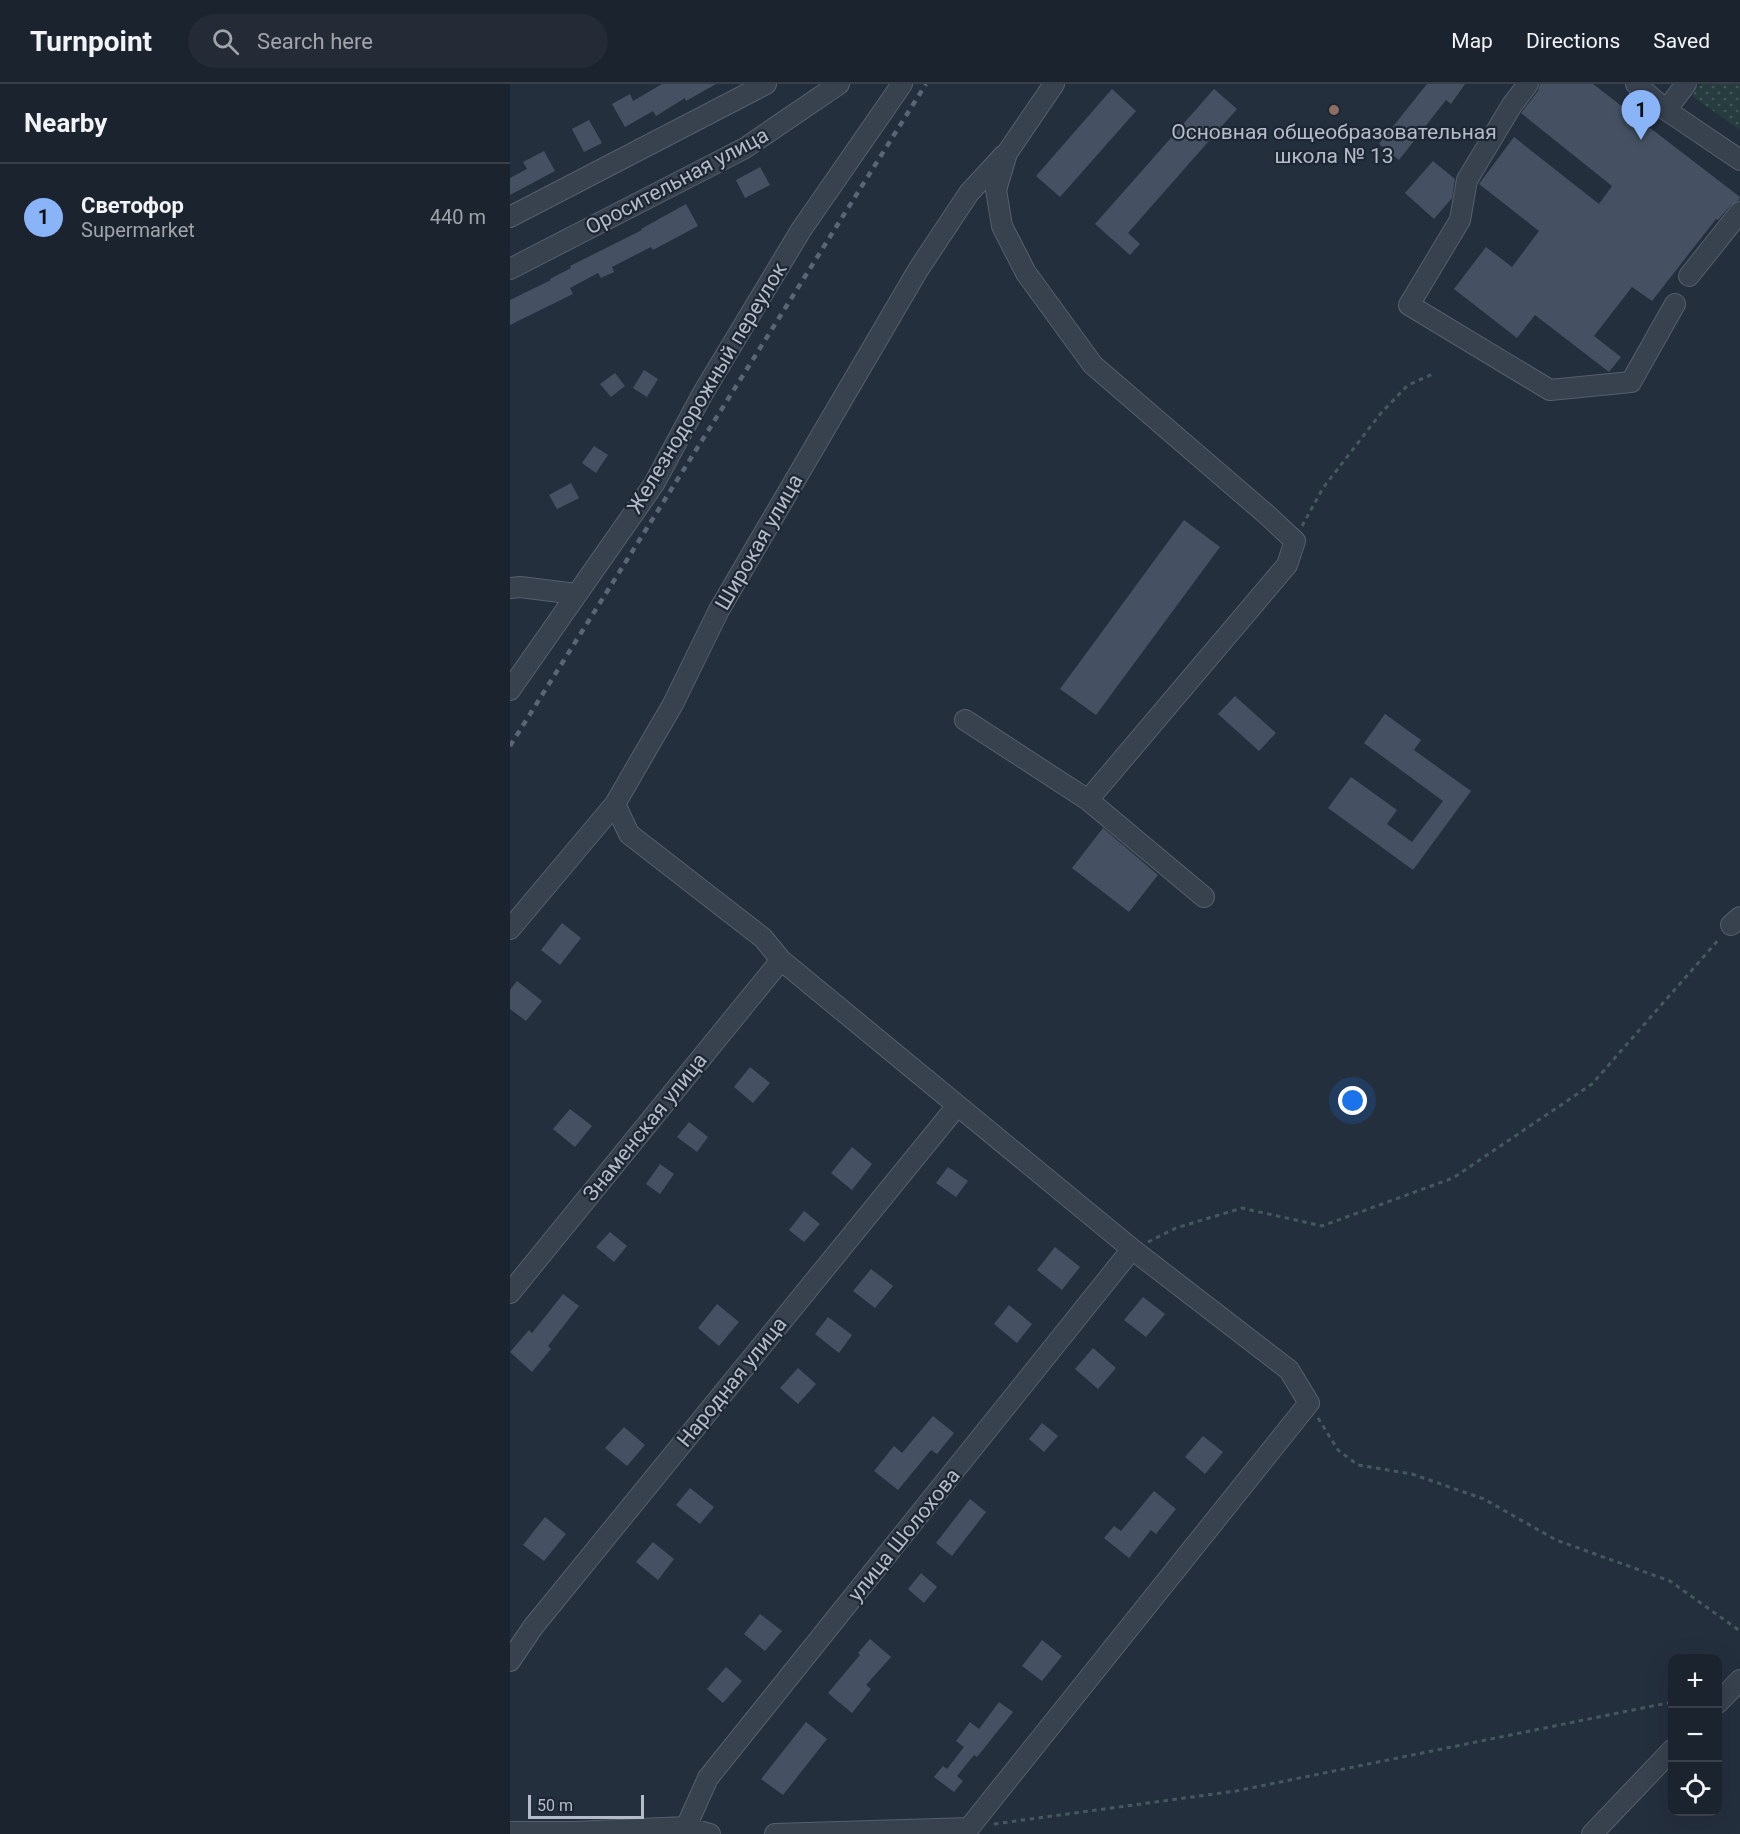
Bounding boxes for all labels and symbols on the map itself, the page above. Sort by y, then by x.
pin: 1 [1622,91,1660,140]
marker: Основная общеобразовательная школа № 13 [1327,103,1341,117]
place label: Основная общеобразовательная школа № 13 [1171,120,1497,168]
street label: Оросительная улица [582,123,772,239]
street label: Железнодорожный переулок [622,258,792,518]
street label: Широкая улица [710,470,808,614]
street label: Знаменская улица [578,1048,712,1206]
your location [1338,1086,1367,1115]
street label: Народная улица [672,1312,792,1452]
street label: улица Шолохова [843,1464,965,1606]
scale bar [528,1792,644,1820]

